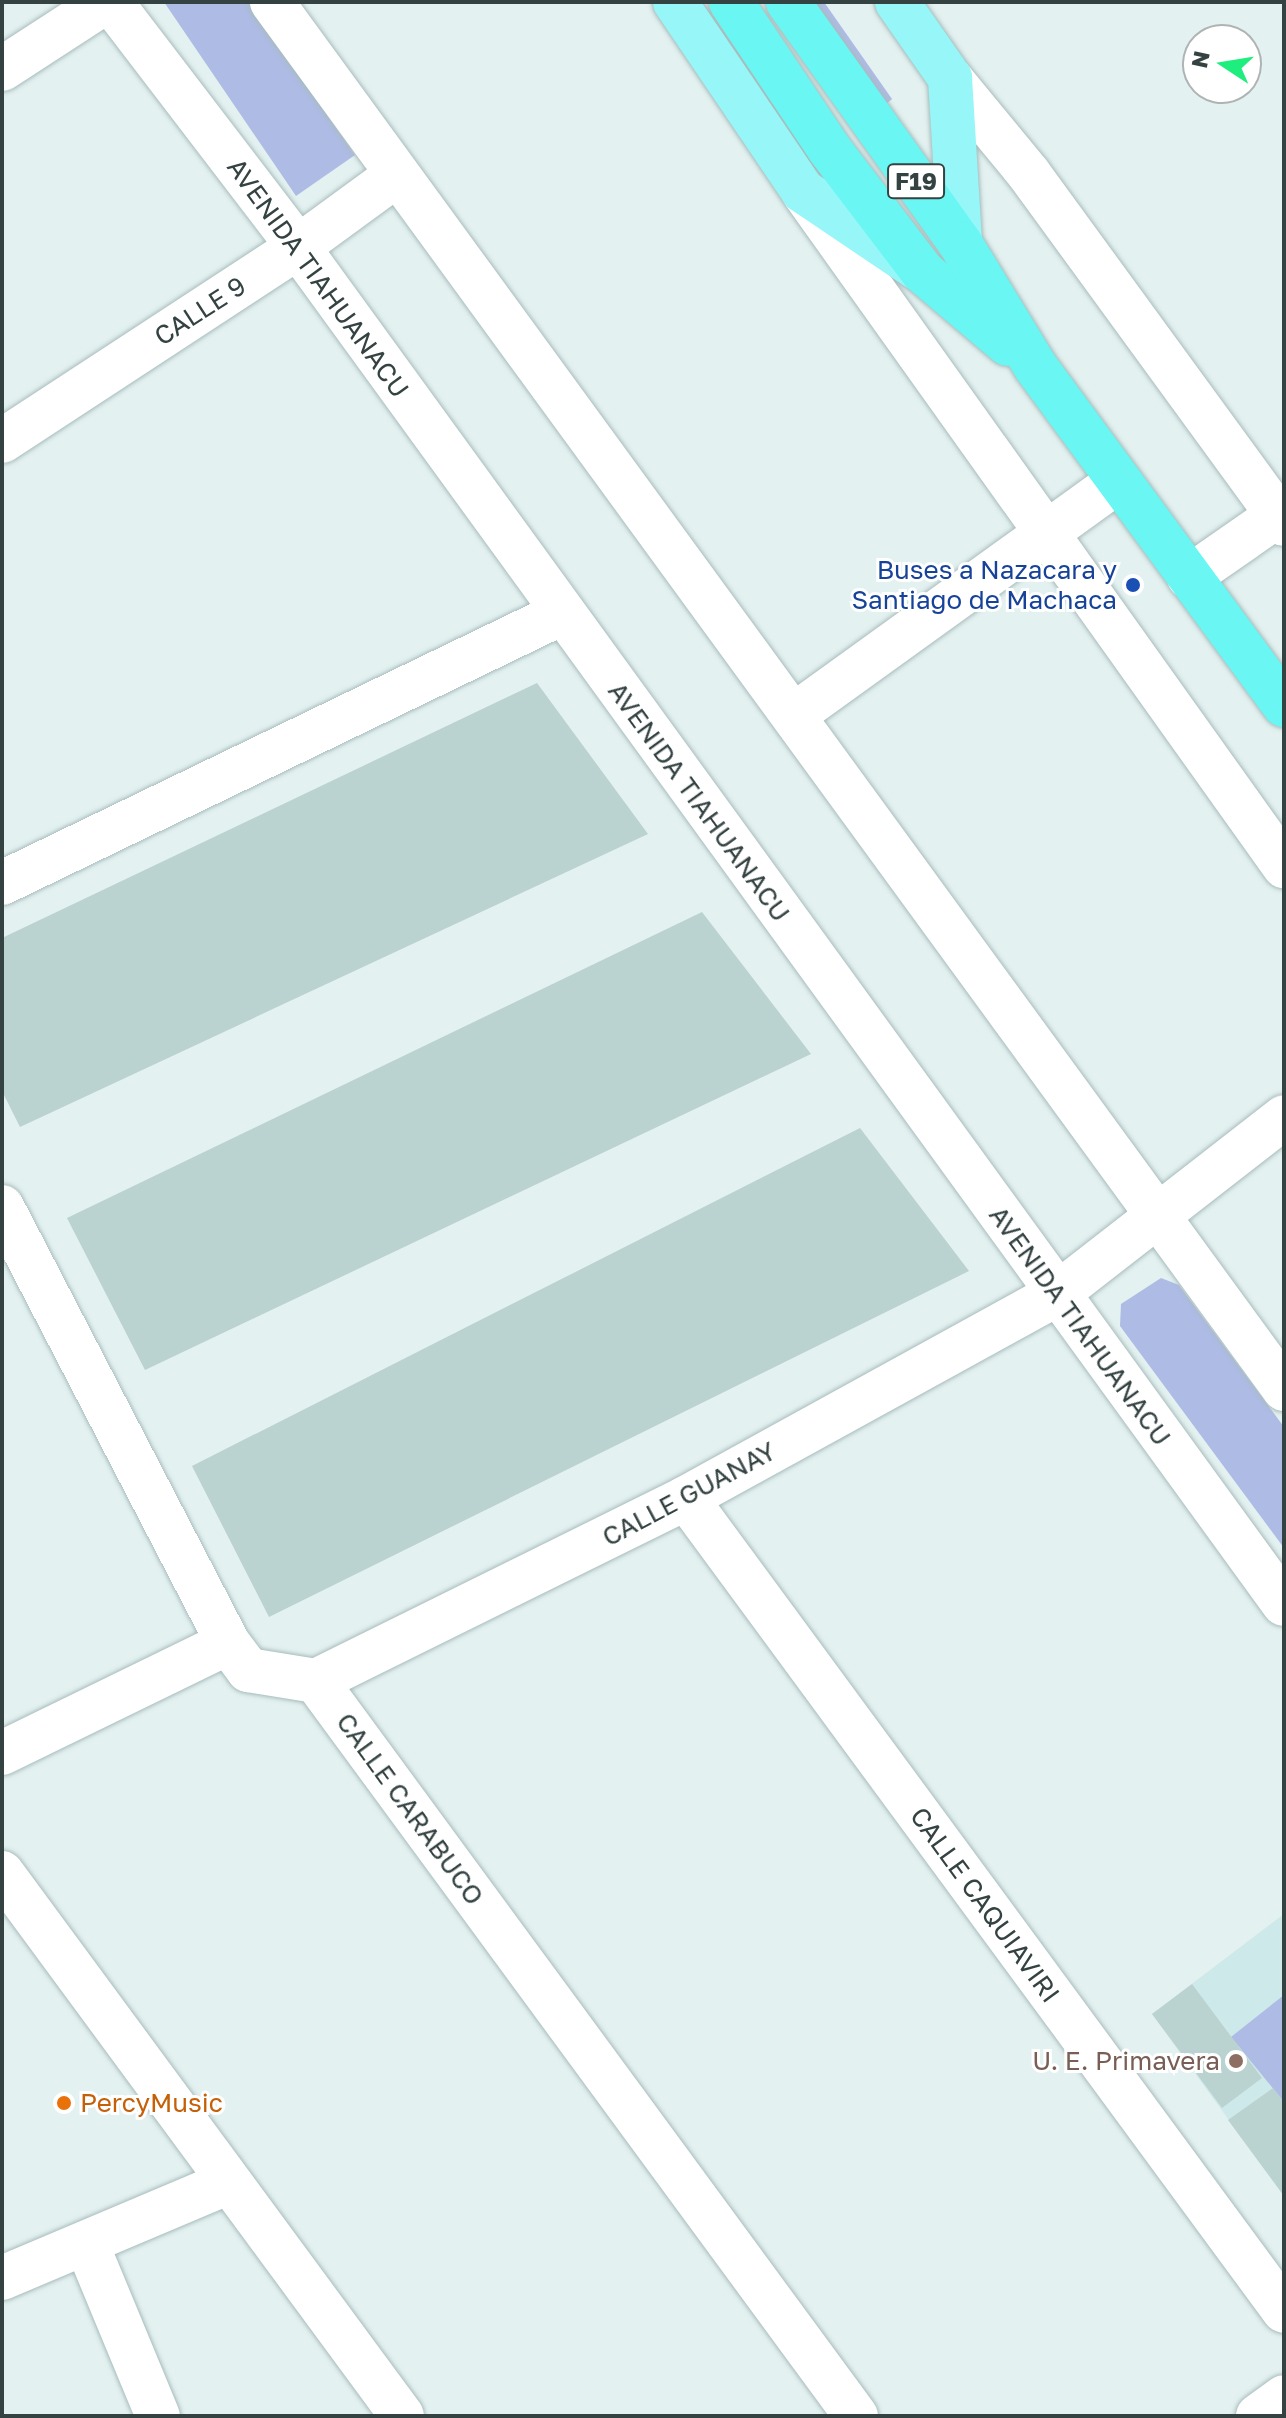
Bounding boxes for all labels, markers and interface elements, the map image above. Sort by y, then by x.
north arrow [1182,24,1262,104]
text: N [1185,48,1215,70]
street label: AVENIDA TIAHUANACU [221,152,415,404]
road number: F19 [886,161,946,201]
street label: CALLE 9 [149,270,251,352]
place label: Buses a Nazacara y Santiago de Machaca [851,554,1117,616]
marker: Buses a Nazacara y Santiago de Machaca [1124,576,1142,594]
street label: AVENIDA TIAHUANACU [602,676,796,928]
street label: AVENIDA TIAHUANACU [983,1200,1177,1452]
street label: CALLE GUANAY [597,1435,781,1553]
street label: CALLE CARABUCO [330,1707,490,1911]
street label: CALLE CAQUIAVIRI [904,1801,1066,2009]
place label: U. E. Primavera [1032,2045,1220,2077]
marker: U. E. Primavera [1227,2052,1245,2070]
place label: PercyMusic [80,2087,223,2119]
marker: PercyMusic [55,2094,73,2112]

